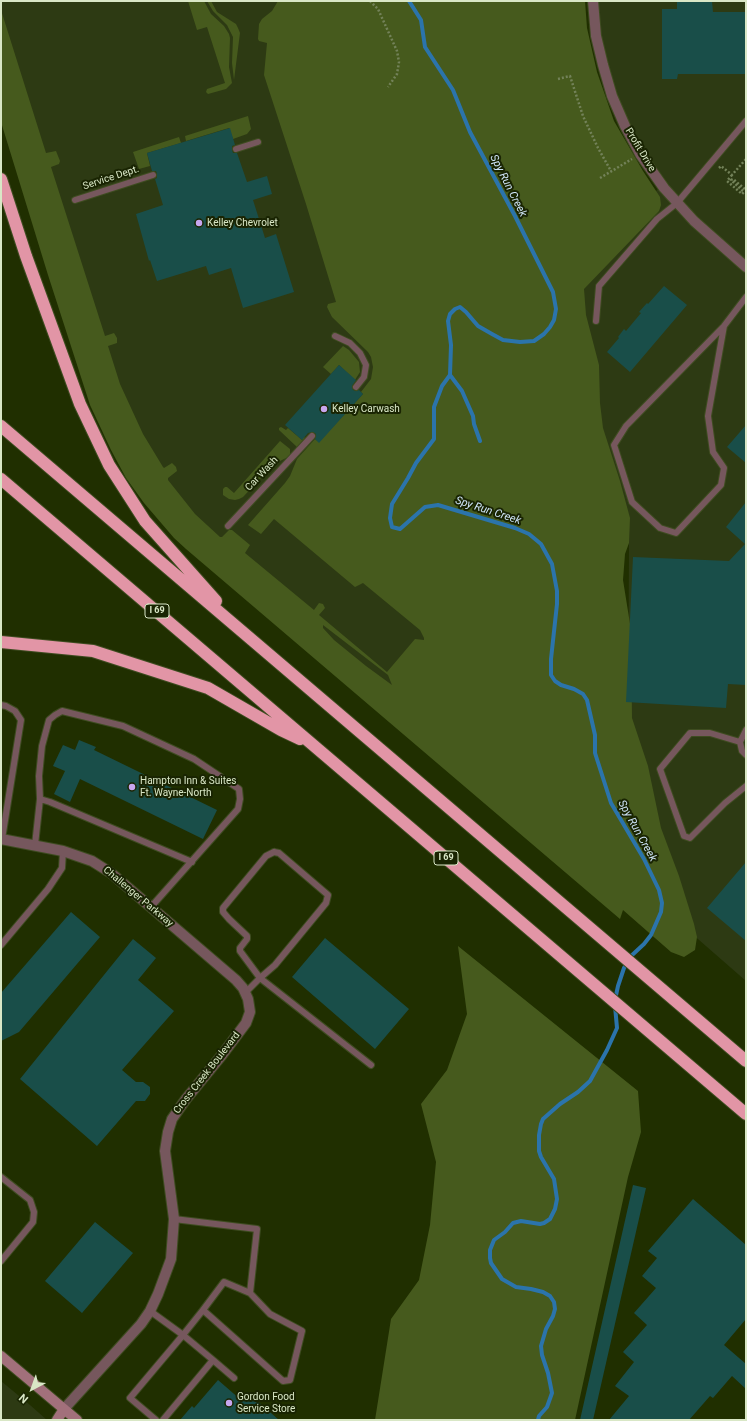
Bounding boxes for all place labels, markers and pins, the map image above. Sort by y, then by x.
place label: Kelley Chevrolet [207,217,278,229]
marker: Kelley Chevrolet [194,218,204,228]
place label: Kelley Carwash [332,403,400,415]
marker: Kelley Carwash [319,404,329,414]
place label: Hampton Inn & Suites Ft. Wayne-North [140,775,236,798]
marker: Hampton Inn & Suites Ft. Wayne-North [127,782,137,792]
place label: Gordon Food Service Store [237,1391,295,1414]
marker: Gordon Food Service Store [224,1398,234,1408]

